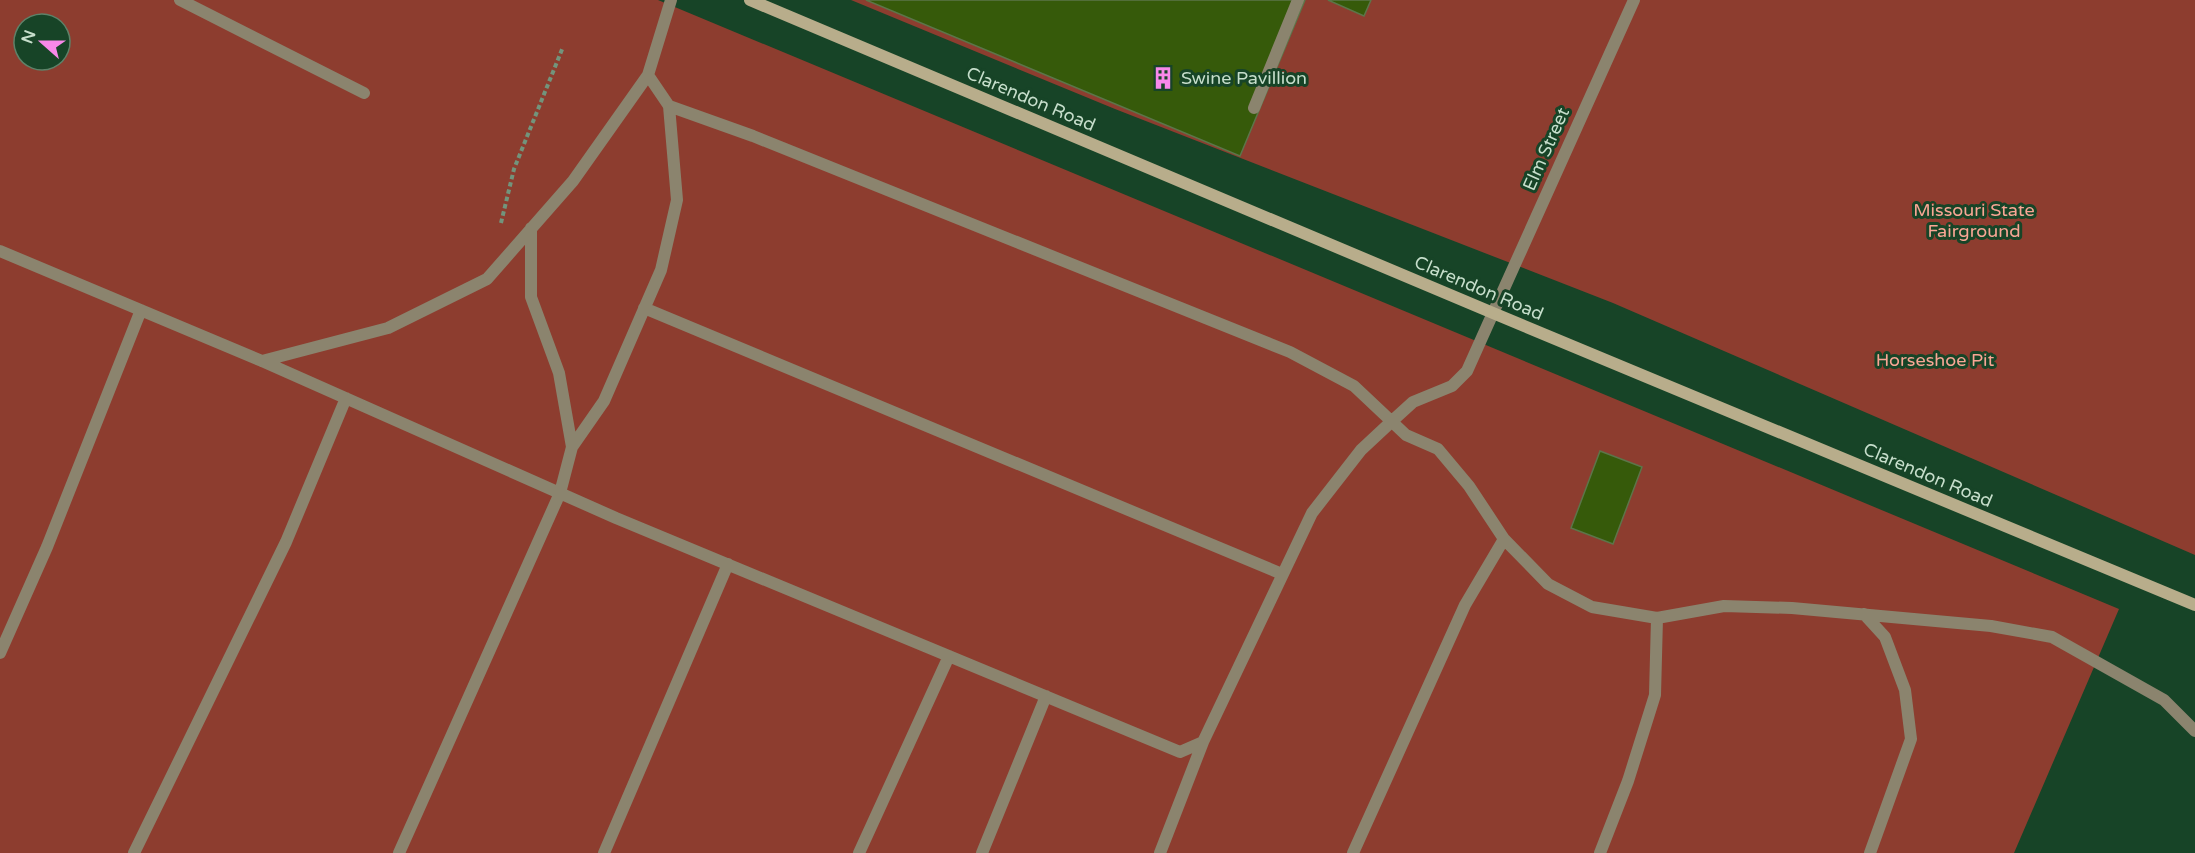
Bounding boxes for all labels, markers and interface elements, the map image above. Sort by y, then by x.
north arrow [12,12,72,72]
text: N [17,27,41,47]
street label: Clarendon Road [963,62,1099,136]
building icon: Swine Pavillion [1150,65,1176,91]
place label: Swine Pavillion [1181,67,1307,89]
street label: Elm Street [1518,104,1574,194]
park label: Missouri State Fairground [1913,199,2035,242]
street label: Clarendon Road [1411,251,1547,325]
park label: Horseshoe Pit [1876,349,1994,371]
street label: Clarendon Road [1860,438,1996,512]

